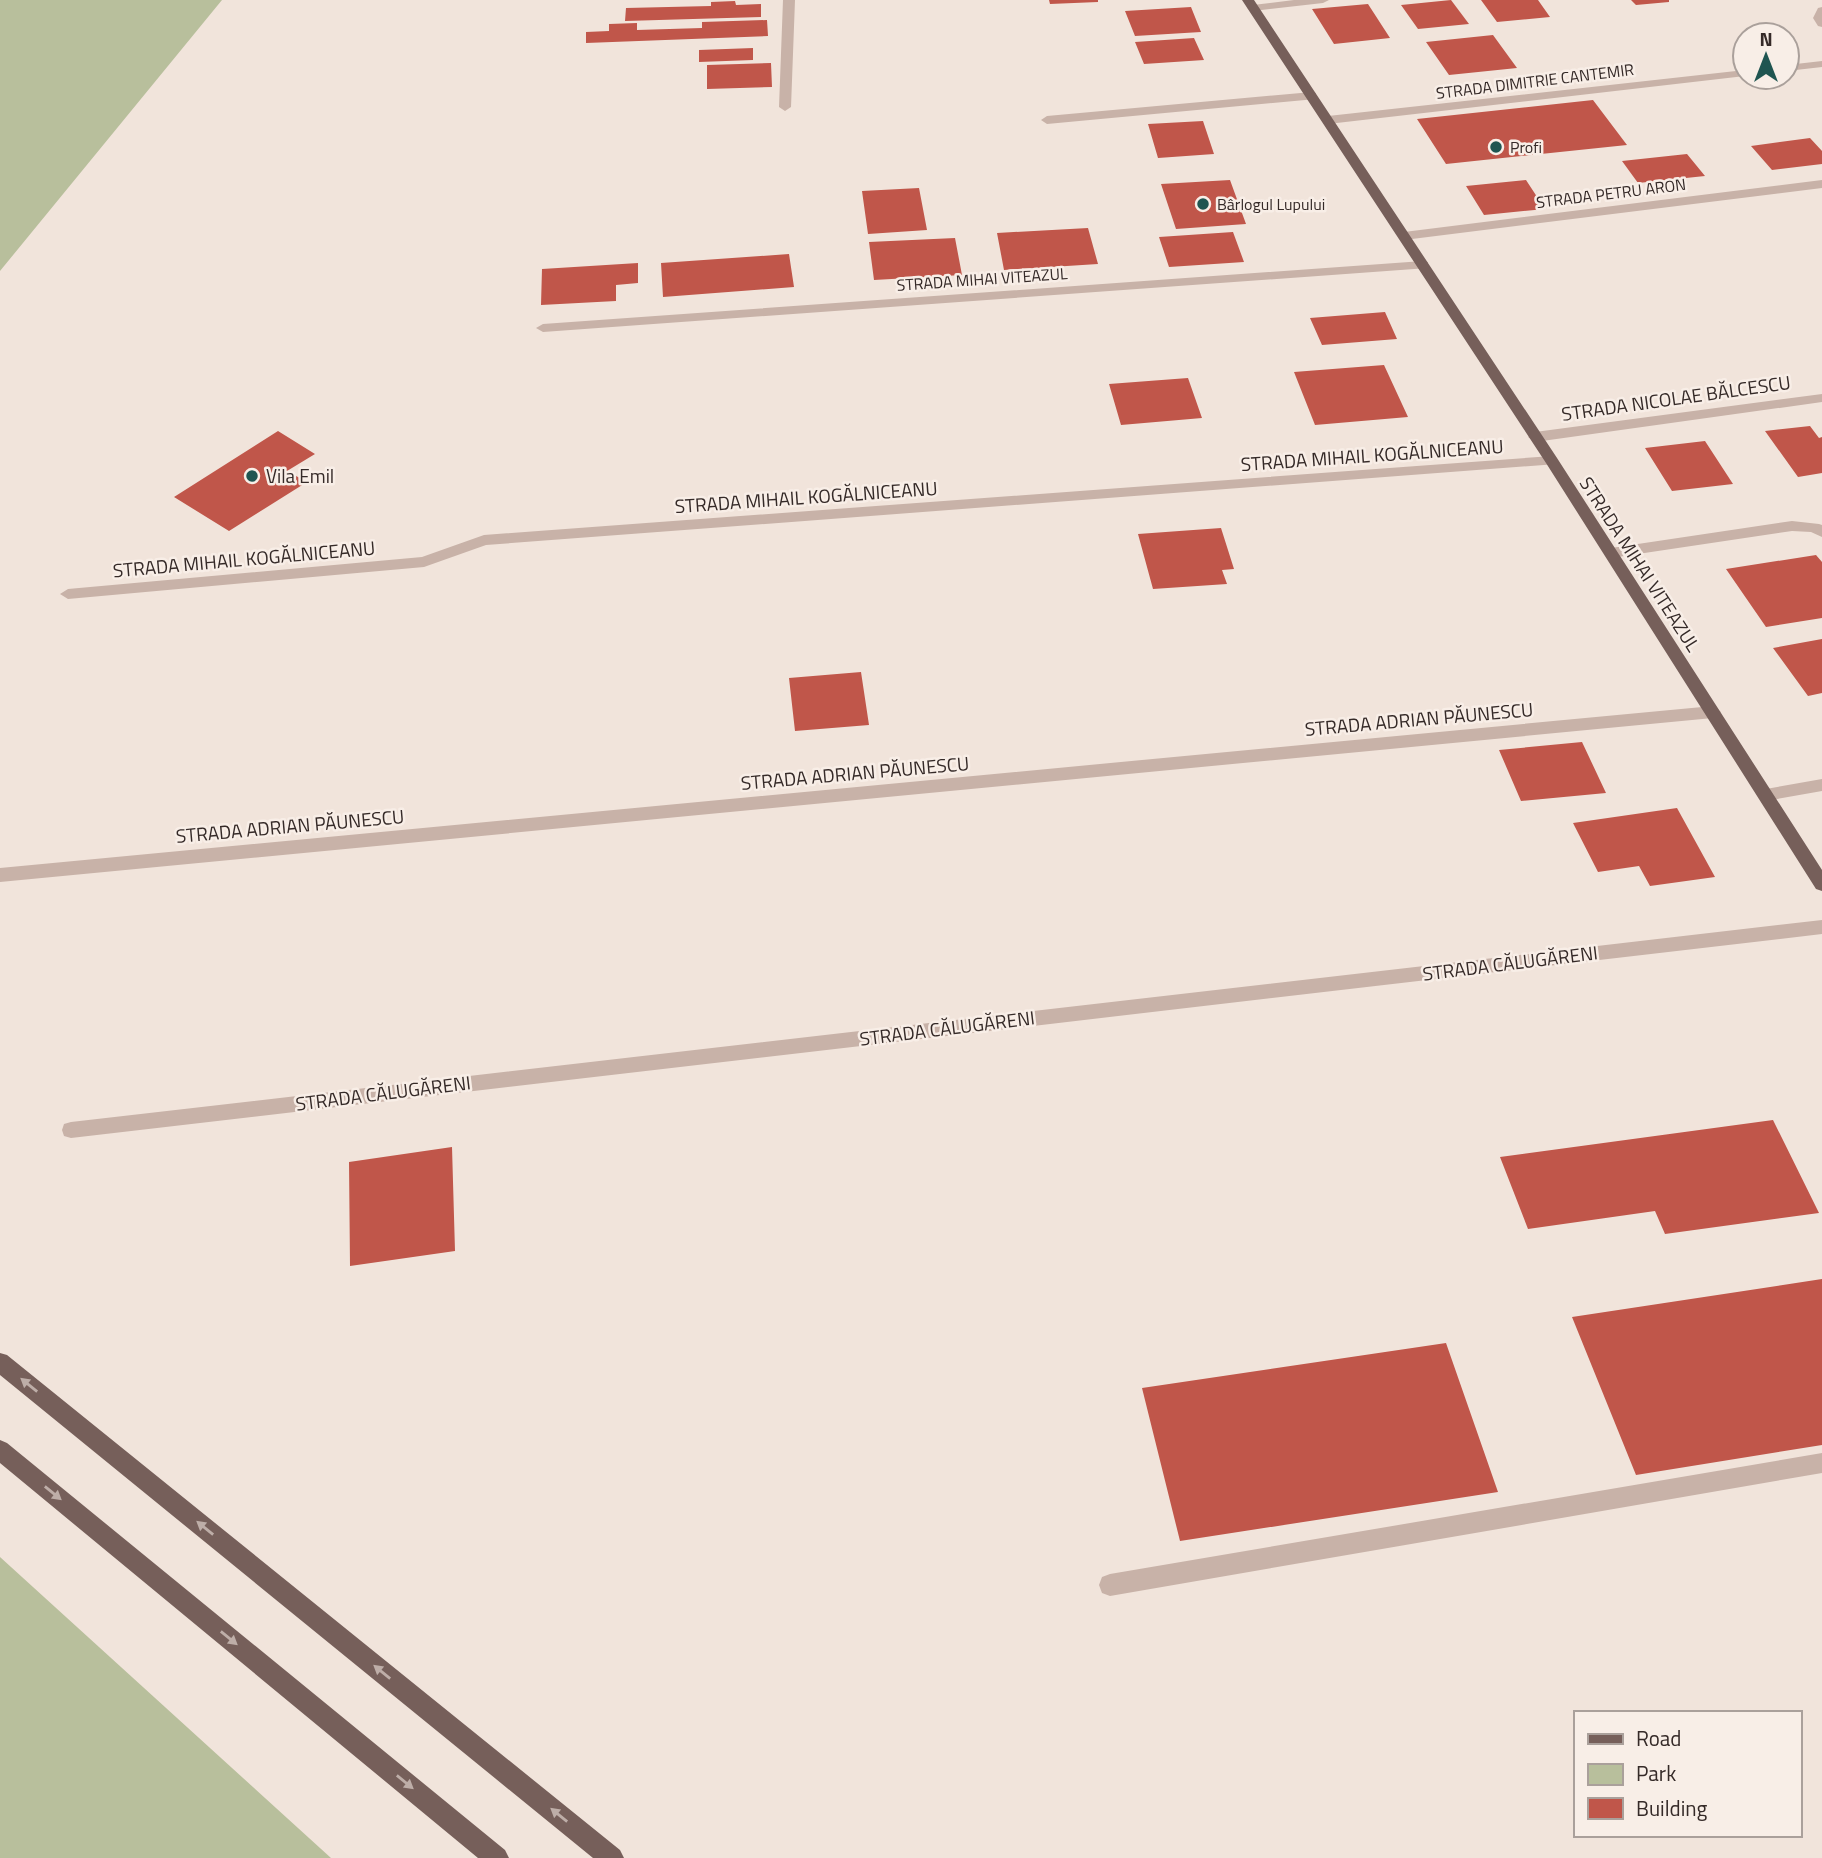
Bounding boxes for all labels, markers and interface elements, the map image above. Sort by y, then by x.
north arrow [1731,21,1801,91]
text: N [1759,24,1773,53]
street label: STRADA DIMITRIE CANTEMIR [1435,57,1636,105]
place label: Profi [1510,135,1542,159]
marker: Profi [1488,139,1504,155]
street label: STRADA PETRU ARON [1535,172,1687,214]
place label: Bârlogul Lupului [1217,192,1325,216]
marker: Bârlogul Lupului [1195,196,1211,212]
street label: STRADA MIHAI VITEAZUL [896,261,1069,297]
street label: STRADA NICOLAE BĂLCESCU [1559,367,1792,428]
street label: STRADA MIHAIL KOGĂLNICEANU [1240,431,1504,478]
place label: Vila Emil [266,461,334,490]
marker: Vila Emil [244,468,260,484]
street label: STRADA MIHAI VITEAZUL [1573,471,1708,657]
street label: STRADA MIHAIL KOGĂLNICEANU [674,473,938,520]
street label: STRADA MIHAIL KOGĂLNICEANU [112,533,376,584]
street label: STRADA ADRIAN PĂUNESCU [1303,694,1534,743]
street label: STRADA ADRIAN PĂUNESCU [739,748,970,797]
street label: STRADA ADRIAN PĂUNESCU [174,801,405,850]
street label: STRADA CĂLUGĂRENI [1421,937,1599,988]
street label: STRADA CĂLUGĂRENI [858,1002,1036,1053]
street label: STRADA CĂLUGĂRENI [294,1067,472,1118]
one-way arrow [20,1378,38,1393]
one-way arrow [43,1486,61,1501]
one-way arrow [197,1521,215,1536]
one-way arrow [219,1630,237,1645]
one-way arrow [373,1665,391,1679]
legend [1574,1711,1801,1837]
text: Road [1636,1722,1681,1754]
text: Park [1636,1757,1676,1789]
one-way arrow [396,1774,413,1789]
text: Building [1636,1792,1708,1824]
one-way arrow [550,1808,567,1823]

